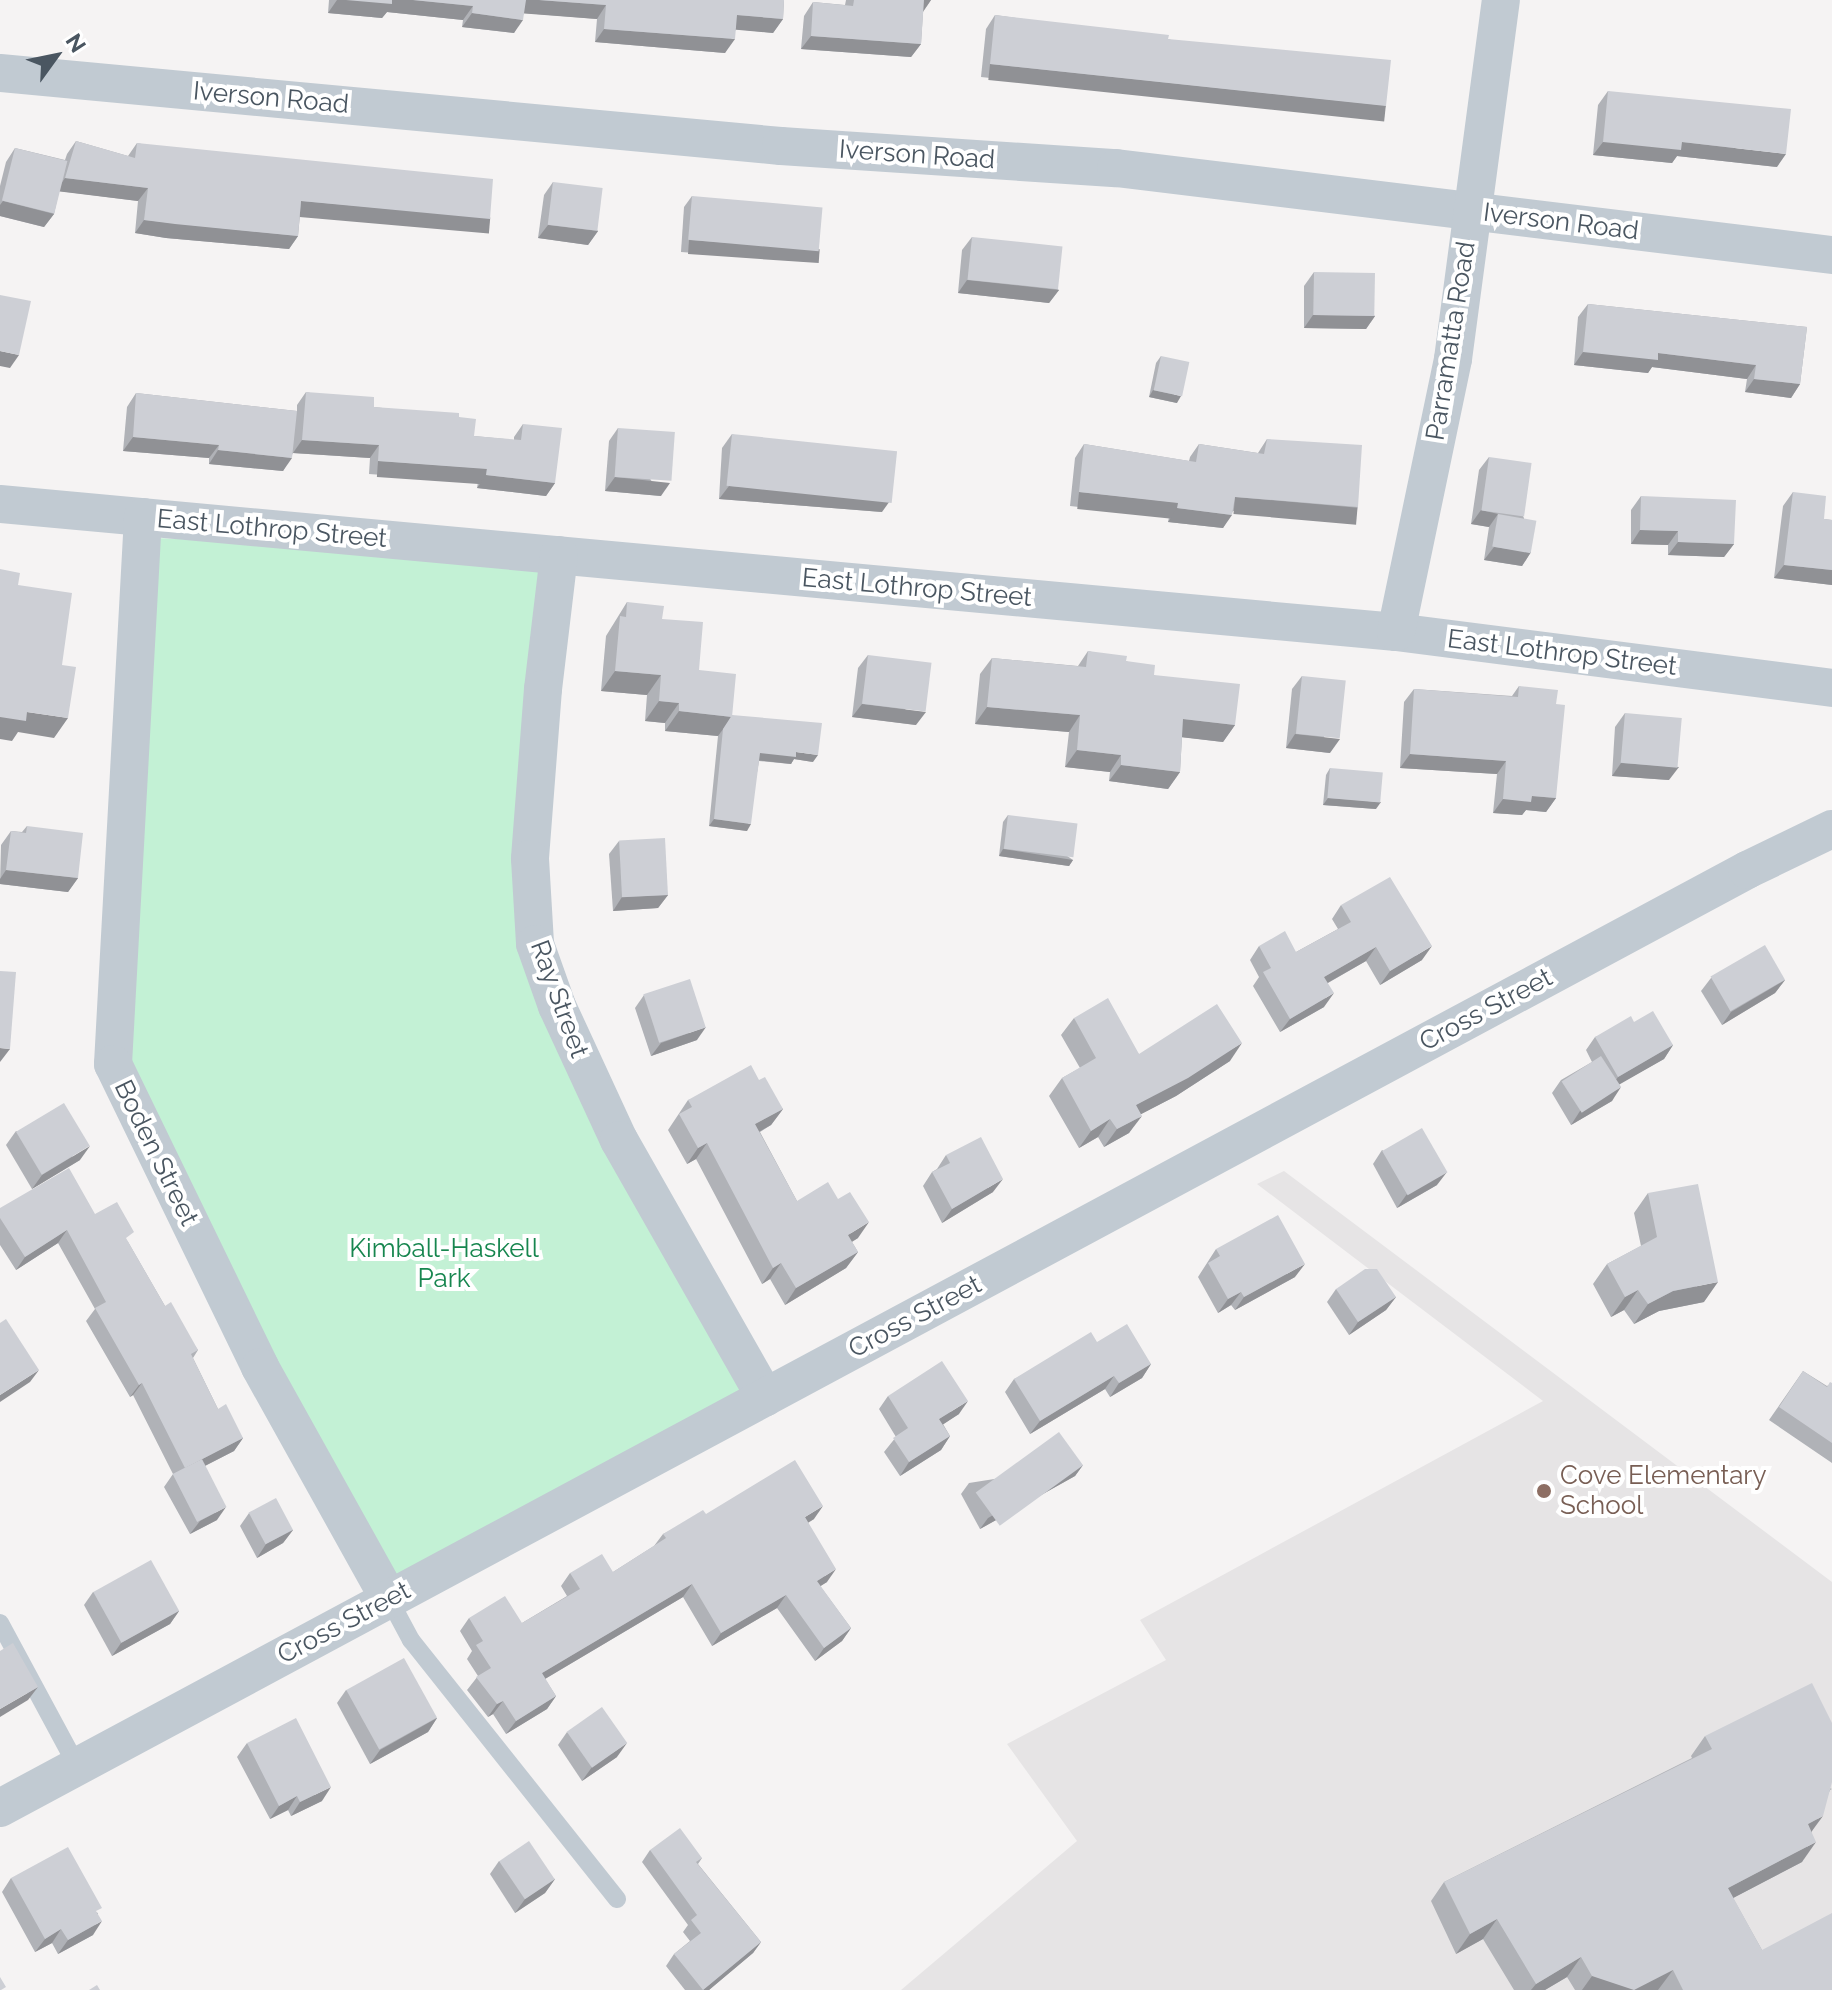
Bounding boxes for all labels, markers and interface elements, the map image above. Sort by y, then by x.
north arrow [16,16,96,96]
text: N [61,29,92,57]
street label: Iverson Road [192,76,350,120]
street label: Iverson Road [838,134,996,176]
street label: Iverson Road [1481,197,1641,247]
street label: Parramatta Road [1420,239,1482,443]
street label: East Lothrop Street [156,503,388,555]
street label: East Lothrop Street [801,562,1033,614]
street label: East Lothrop Street [1446,623,1678,683]
street label: Ray Street [523,936,595,1062]
street label: Cross Street [1414,962,1558,1058]
street label: Boden Street [107,1075,205,1231]
park label: Kimball-Haskell Park [349,1233,539,1294]
street label: Cross Street [843,1269,987,1365]
place label: Cove Elementary School [1560,1460,1767,1522]
marker: Cove Elementary School [1535,1482,1553,1500]
street label: Cross Street [272,1575,416,1671]

